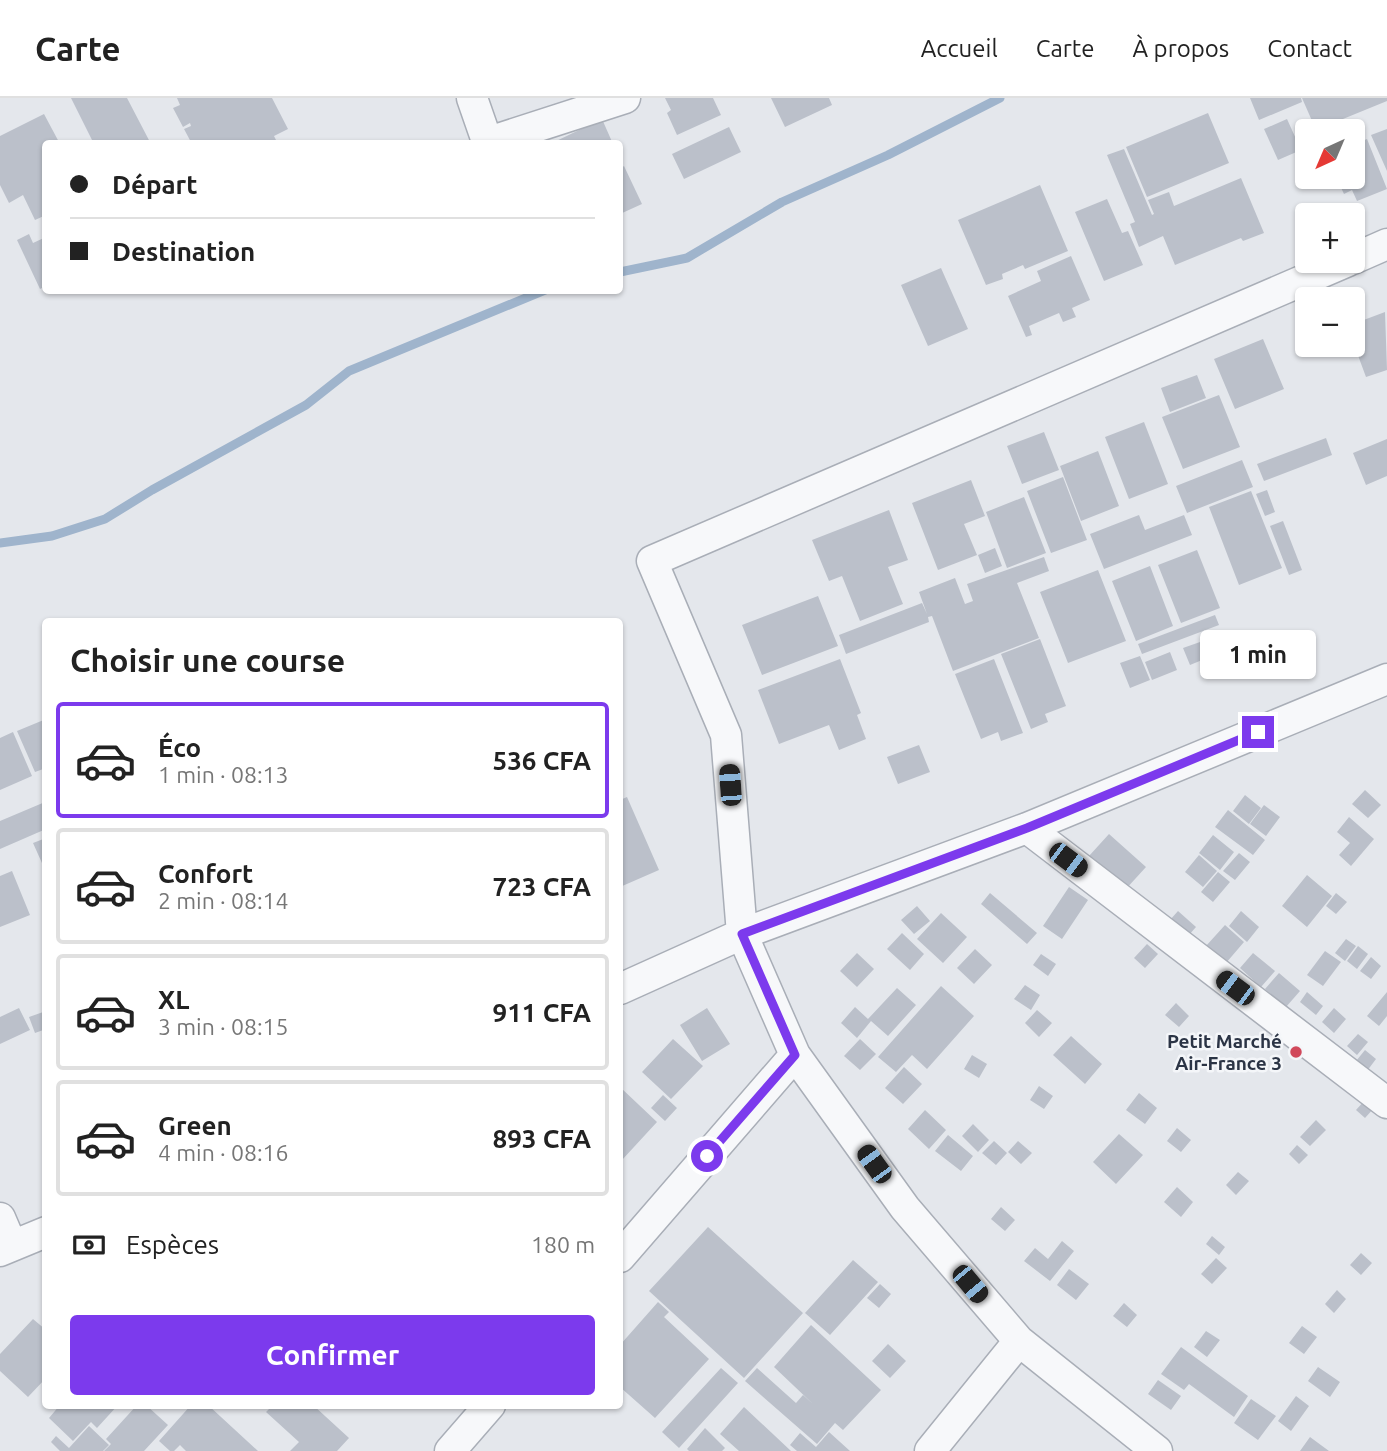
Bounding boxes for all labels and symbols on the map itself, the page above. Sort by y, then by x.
north arrow [1295,119,1365,189]
callout: 1 min [1200,630,1316,680]
route end [1242,716,1274,748]
car [719,763,742,807]
car [1045,839,1092,881]
car [1212,967,1259,1009]
place label: Petit Marché Air-France 3 [1167,1030,1282,1074]
marker: Petit Marché Air-France 3 [1288,1044,1304,1060]
route start [691,1140,723,1172]
car [854,1141,895,1187]
car [949,1261,992,1307]

